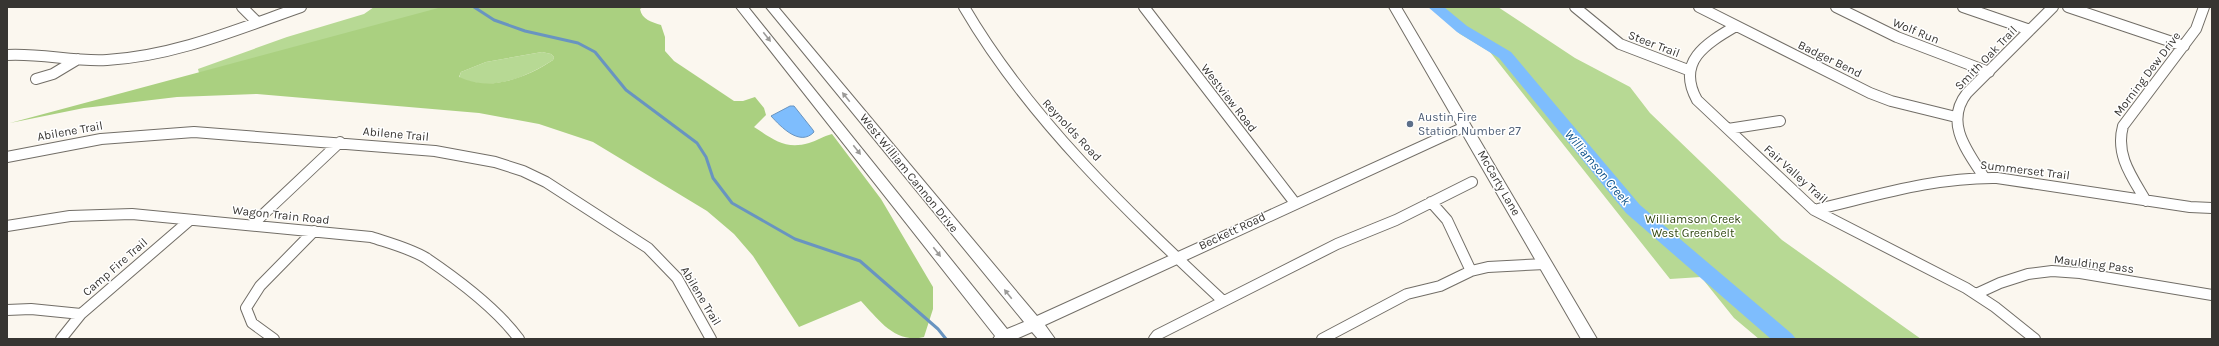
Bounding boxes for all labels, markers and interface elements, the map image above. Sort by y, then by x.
street label: Wolf Run [1891,15,1941,47]
street label: Smith Oak Trail [1952,23,2020,93]
street label: Steer Trail [1626,28,1682,60]
street label: Morning Dew Drive [2111,29,2183,119]
one-way arrow [763,31,772,42]
street label: Badger Bend [1796,38,1864,80]
street label: Westview Road [1198,61,1260,135]
one-way arrow [841,91,850,102]
street label: Reynolds Road [1040,96,1104,164]
place label: Austin Fire Station Number 27 [1418,110,1521,138]
street label: West William Cannon Drive [857,111,961,235]
street label: Abilene Trail [36,118,104,144]
marker: Austin Fire Station Number 27 [1405,119,1415,129]
street label: Abilene Trail [362,124,430,144]
water label: Williamson Creek [1562,126,1634,209]
street label: Fair Valley Trail [1761,142,1831,206]
one-way arrow [852,144,861,155]
street label: McCarty Lane [1475,148,1523,218]
street label: Summerset Trail [1979,158,2071,182]
street label: Wagon Train Road [232,203,330,227]
street label: Beckett Road [1196,209,1268,253]
park label: Williamson Creek West Greenbelt [1645,212,1741,240]
street label: Camp Fire Trail [80,235,150,299]
one-way arrow [933,246,942,257]
street label: Maulding Pass [2053,252,2135,276]
street label: Abilene Trail [678,264,724,328]
one-way arrow [1004,289,1013,300]

